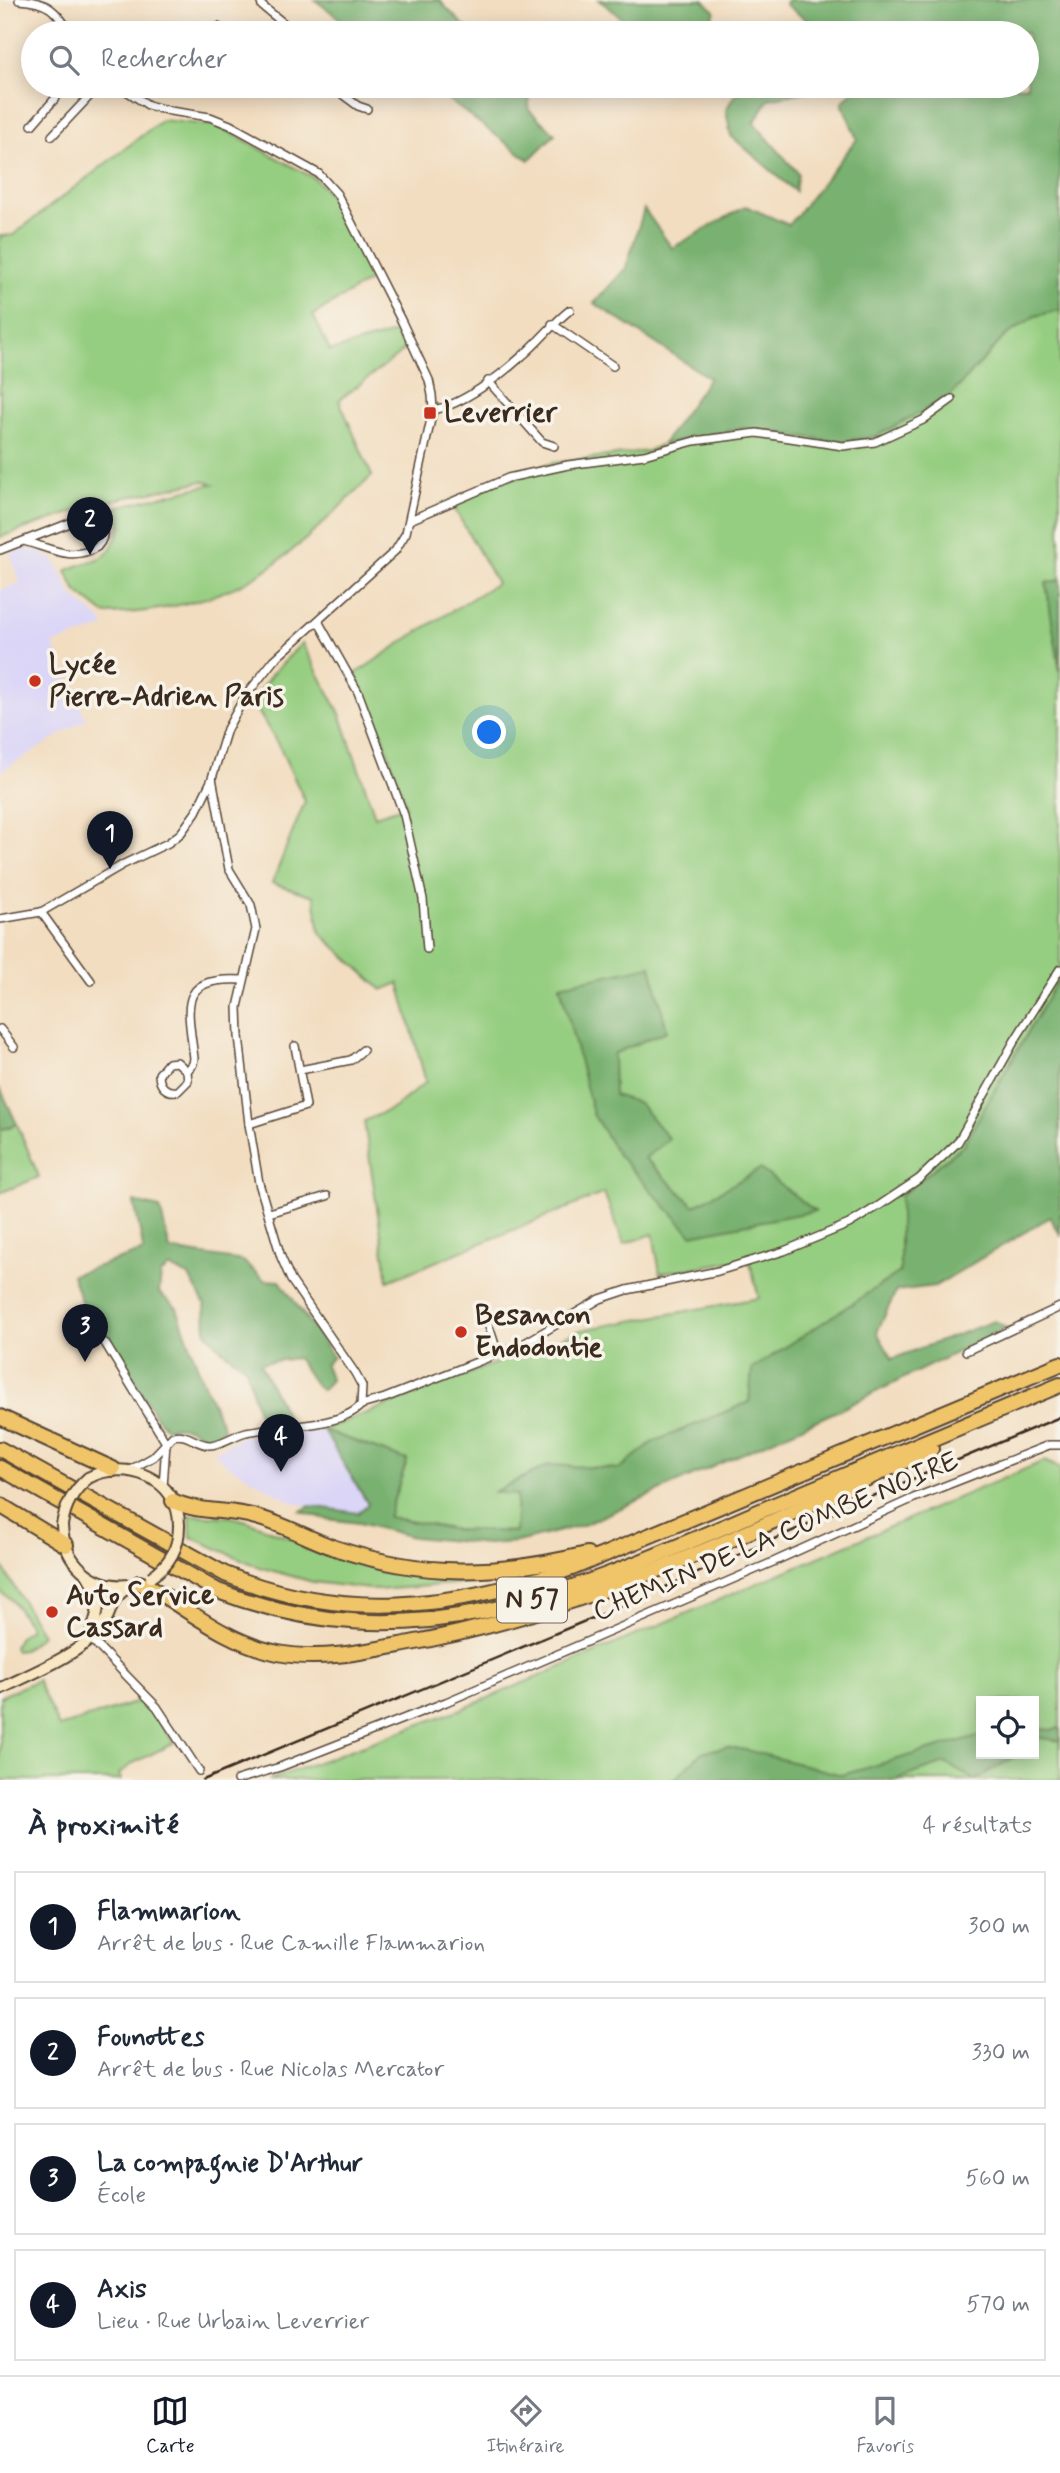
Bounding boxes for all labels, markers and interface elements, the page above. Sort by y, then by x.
search box [21,21,1039,98]
icon: search [45,41,83,79]
text: Rechercher [101,43,227,77]
place label: Leverrier [444,395,559,432]
marker: Leverrier [422,405,438,421]
pin: 2 [67,497,113,555]
place label: Lycée Pierre-Adrien Paris [49,647,284,716]
marker: Lycée Pierre-Adrien Paris [27,673,43,689]
your location [472,715,506,749]
pin: 1 [87,811,133,869]
place label: Besancon Endodontie [475,1298,603,1367]
pin: 3 [62,1304,108,1362]
marker: Besancon Endodontie [453,1324,469,1340]
pin: 4 [258,1414,304,1472]
street label: CHEMIN DE LA COMBE NOIRE [588,1443,964,1631]
place label: Auto Service Cassard [66,1578,214,1647]
road number: N 57 [497,1578,567,1623]
marker: Auto Service Cassard [44,1604,60,1620]
map controls [976,1696,1039,1759]
button: locate [976,1696,1039,1759]
text: À proximité [28,1806,179,1845]
text: 4 résultats [922,1811,1032,1841]
text: Flammarion [97,1895,240,1929]
text: 1 [48,1912,58,1942]
text: 300 m [968,1912,1030,1942]
text: Arrêt de bus · Rue Camille Flammarion [97,1929,485,1959]
text: Founottes [97,2021,204,2055]
text: 2 [47,2038,59,2068]
text: 330 m [972,2038,1030,2068]
text: Arrêt de bus · Rue Nicolas Mercator [97,2055,444,2085]
text: La compagnie D'Arthur [97,2147,363,2181]
text: 3 [48,2164,58,2194]
text: 560 m [965,2164,1030,2194]
text: École [97,2181,146,2211]
text: Axis [97,2273,147,2307]
text: 4 [46,2290,60,2320]
text: 570 m [966,2290,1030,2320]
text: Lieu · Rue Urbain Leverrier [97,2307,369,2337]
tab: Carte [146,2392,195,2459]
tab: Itinéraire [487,2392,565,2459]
tab: Favoris [856,2392,914,2459]

